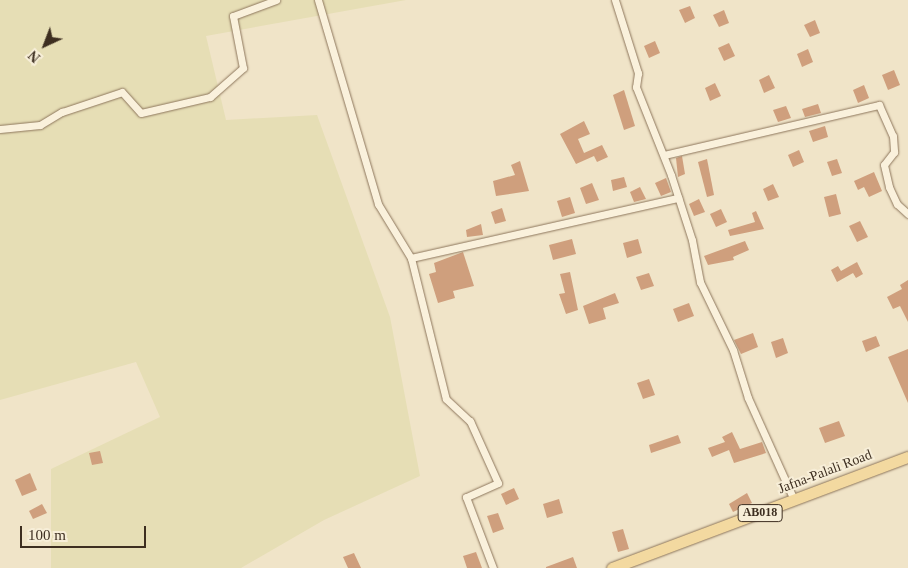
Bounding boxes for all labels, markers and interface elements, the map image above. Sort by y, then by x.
north arrow [20,20,70,70]
text: N [26,47,43,65]
street label: Jafna-Palali Road [776,446,874,498]
road number: AB018 [738,503,782,522]
scale bar [22,516,149,548]
text: 100 m [28,527,66,543]

